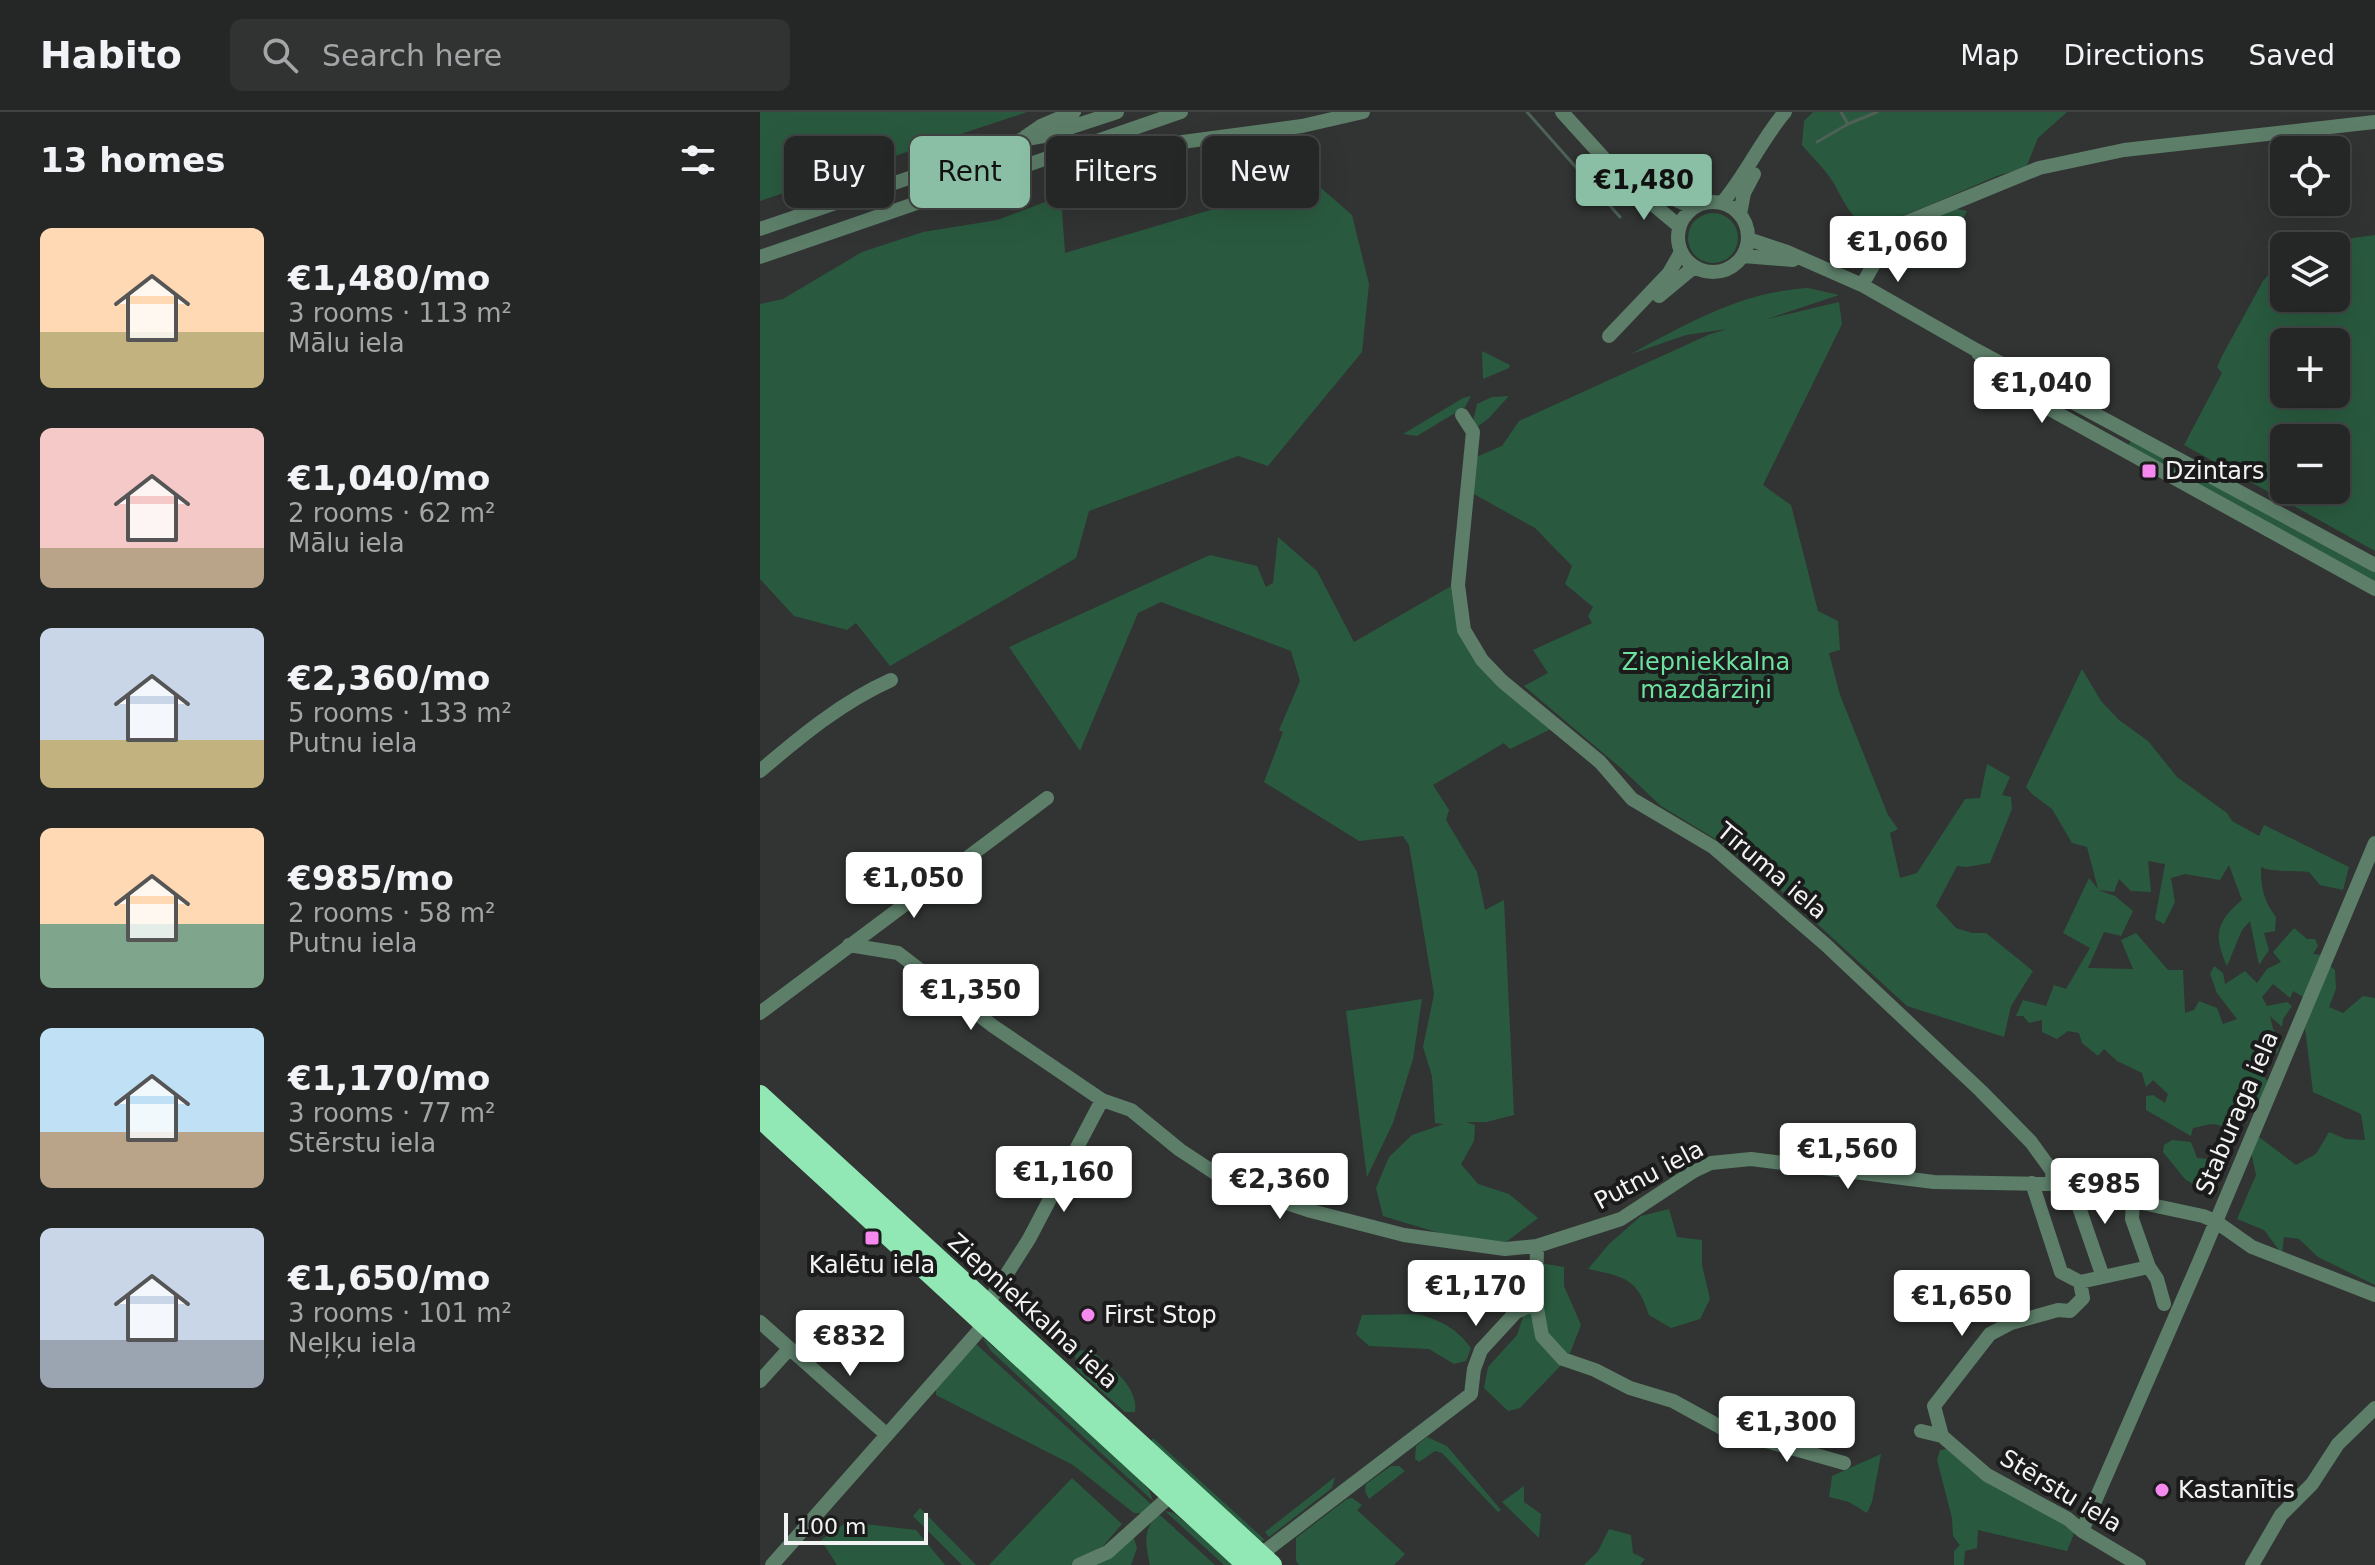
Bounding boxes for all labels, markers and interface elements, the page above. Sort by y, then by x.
search box [230,19,790,91]
text: Habito [40,33,182,77]
icon: search [258,33,302,77]
text: Search here [322,38,502,73]
text: Map [1960,39,2019,72]
text: Directions [2063,39,2204,72]
text: Saved [2248,39,2335,72]
chip: Buy [784,136,894,208]
chip: Rent [910,136,1030,208]
chip: Filters [1046,136,1186,208]
chip: New [1202,136,1319,208]
map controls [2270,136,2350,504]
button: locate [2270,136,2350,216]
icon: filters [676,138,720,182]
text: 13 homes [40,140,225,180]
pin: €1,480 [1579,154,1709,222]
text: €1,480 [1594,165,1694,195]
pin: €1,060 [1833,216,1963,284]
text: €1,060 [1848,227,1948,257]
button: layers [2270,232,2350,312]
text: €1,480/mo [288,258,490,298]
icon: home [104,260,200,356]
text: 3 rooms · 113 m² [288,298,512,328]
text: Mālu iela [288,328,405,358]
button: + [2270,328,2350,408]
pin: €1,040 [1977,357,2107,425]
text: €1,040 [1992,368,2092,398]
button: − [2270,424,2350,504]
place label: Dzintars [2165,457,2264,485]
text: €1,040/mo [288,458,490,498]
icon: home [104,460,200,556]
marker: Dzintars [2140,462,2158,480]
text: 2 rooms · 62 m² [288,498,496,528]
text: Mālu iela [288,528,405,558]
park label: Ziepniekkalna mazdārziņi [1622,648,1790,704]
text: €2,360/mo [288,658,490,698]
icon: home [104,660,200,756]
text: 5 rooms · 133 m² [288,698,512,728]
text: Putnu iela [288,728,418,758]
street label: Tīruma iela [1711,816,1833,925]
pin: €1,050 [849,852,979,920]
text: €985/mo [288,858,454,898]
icon: home [104,860,200,956]
text: €1,050 [864,863,964,893]
text: 2 rooms · 58 m² [288,898,496,928]
text: Putnu iela [288,928,418,958]
pin: €1,350 [906,964,1036,1032]
text: €1,350 [921,975,1021,1005]
street label: Staburaga iela [2190,1027,2284,1199]
text: €1,170/mo [288,1058,490,1098]
icon: home [104,1060,200,1156]
text: 3 rooms · 77 m² [288,1098,496,1128]
pin: €1,560 [1783,1123,1913,1191]
text: Stērstu iela [288,1128,436,1158]
text: €1,560 [1798,1134,1898,1164]
street label: Putnu iela [1590,1135,1708,1215]
pin: €1,160 [999,1146,1129,1214]
pin: €2,360 [1215,1153,1345,1221]
text: €1,160 [1014,1157,1114,1187]
pin: €985 [2058,1158,2152,1226]
text: €2,360 [1230,1164,1330,1194]
text: €985 [2069,1169,2141,1199]
street label: Ziepniekkalna iela [942,1227,1124,1395]
marker: Kalētu iela [863,1229,881,1247]
place label: Kalētu iela [809,1251,935,1279]
text: €1,650/mo [288,1258,490,1298]
icon: home [104,1260,200,1356]
pin: €1,170 [1411,1260,1541,1328]
pin: €1,650 [1897,1270,2027,1338]
text: €1,170 [1426,1271,1526,1301]
text: €1,650 [1912,1281,2012,1311]
text: 3 rooms · 101 m² [288,1298,512,1328]
place label: First Stop [1104,1301,1217,1329]
marker: First Stop [1079,1306,1097,1324]
pin: €832 [803,1310,897,1378]
text: €832 [814,1321,886,1351]
text: Neļķu iela [288,1328,417,1358]
pin: €1,300 [1722,1396,1852,1464]
text: €1,300 [1737,1407,1837,1437]
street label: Stērstu iela [1995,1444,2127,1538]
place label: Kastanītis [2178,1476,2295,1504]
marker: Kastanītis [2153,1481,2171,1499]
scale bar [784,1509,928,1545]
text: 100 m [796,1514,866,1539]

